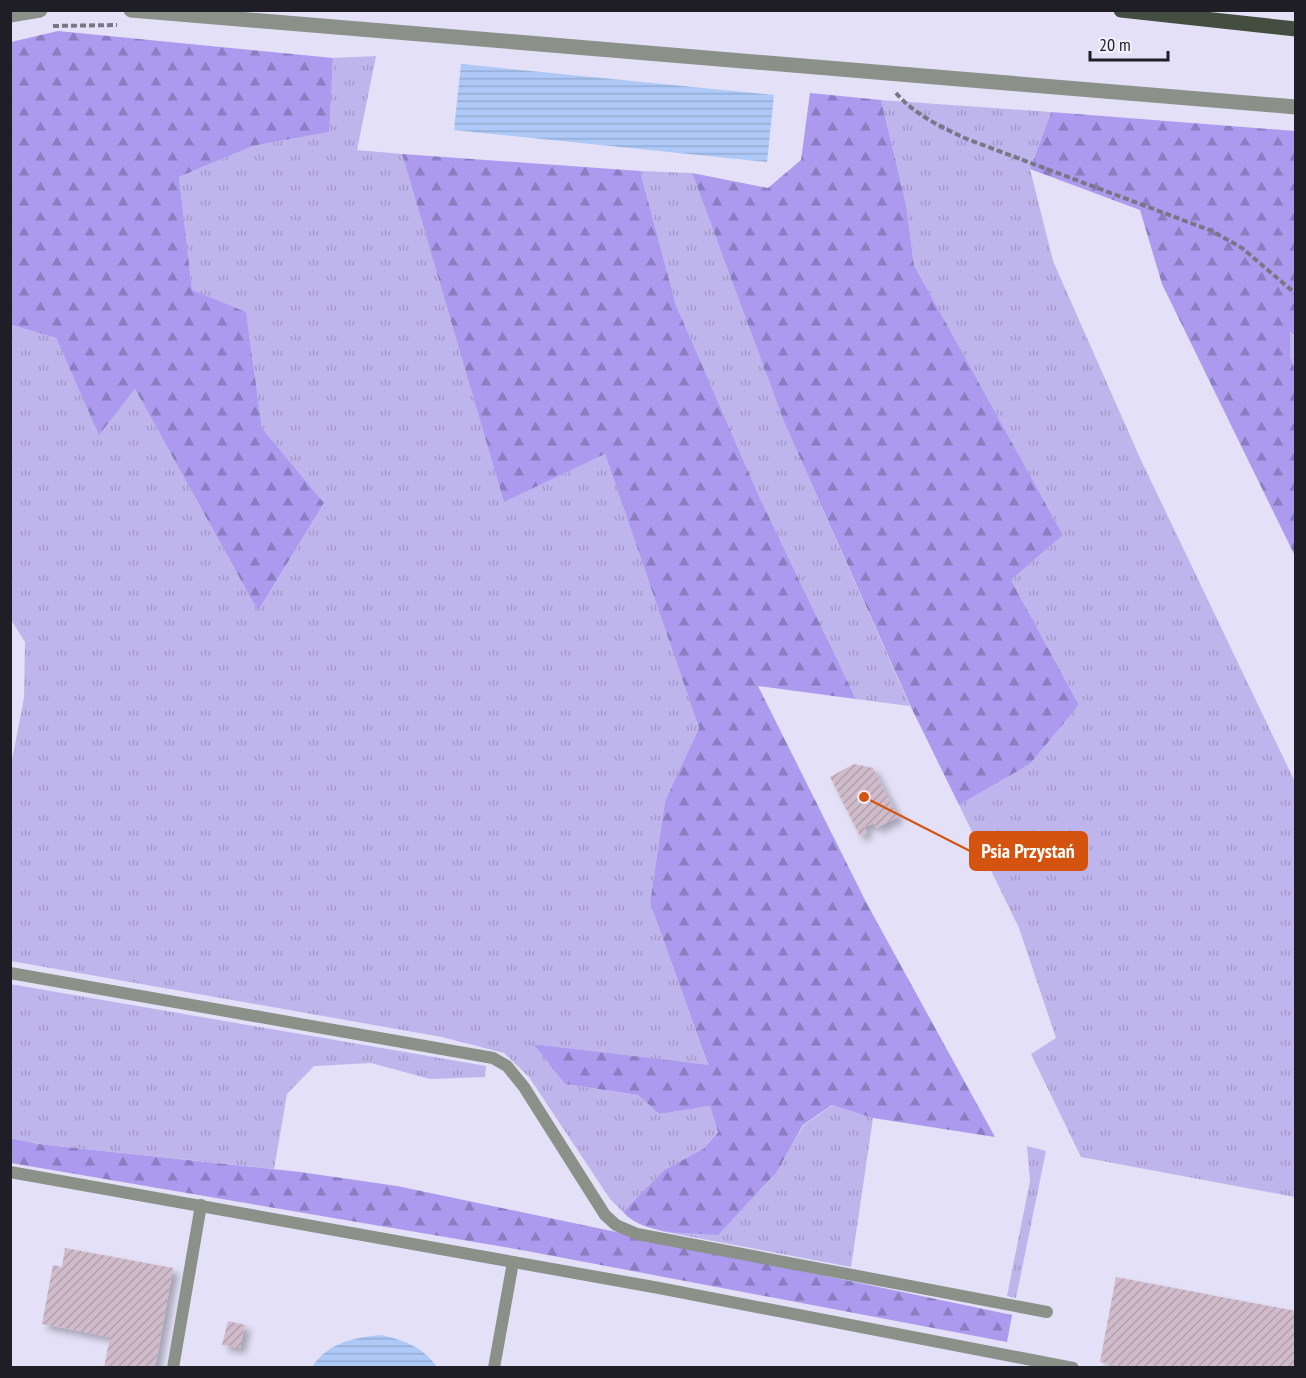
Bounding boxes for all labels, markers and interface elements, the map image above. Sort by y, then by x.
scale bar [1090,24,1168,62]
text: 20 m [1099,33,1131,56]
callout: Psia Przystań [970,832,1087,870]
text: Psia Przystań [981,838,1075,864]

